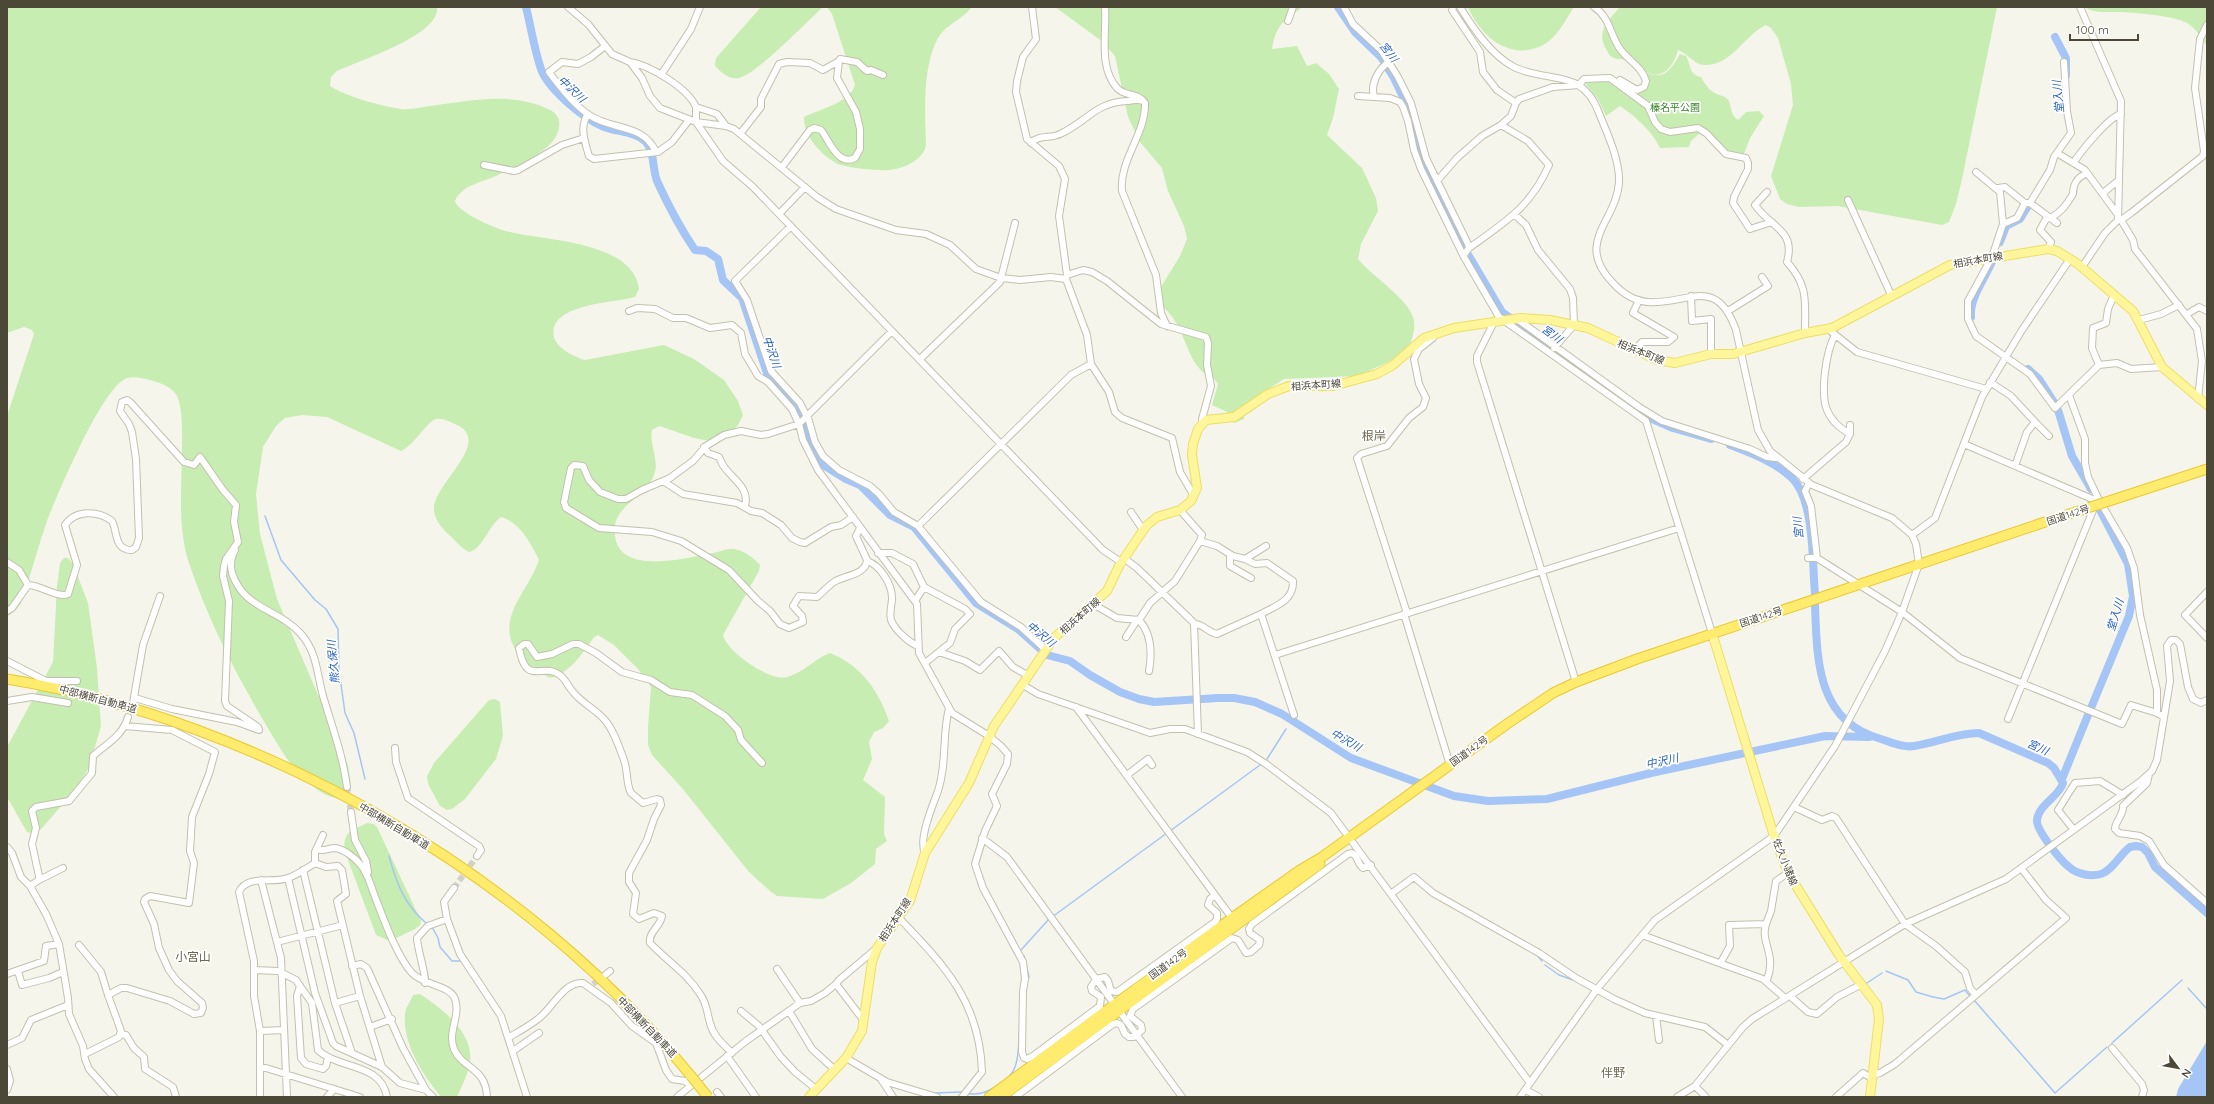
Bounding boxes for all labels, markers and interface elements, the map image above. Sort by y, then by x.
scale bar [2070,16,2138,42]
text: 100 m [2076,22,2109,37]
water label: 宮川 [1377,39,1402,66]
water label: 中沢川 [555,73,590,106]
water label: 堂入川 [2049,79,2067,114]
park label: 榛名平公園 [1650,101,1700,114]
street label: 相浜本町線 [1952,249,2004,271]
water label: 宮川 [1539,322,1566,347]
water label: 中沢川 [760,334,784,371]
street label: 相浜本町線 [1615,337,1667,367]
street label: 相浜本町線 [1291,377,1341,393]
district label: 根岸 [1362,428,1386,443]
street label: 国道142号 [2045,502,2091,528]
water label: 宮川 [1790,515,1806,540]
street label: 相浜本町線 [1057,595,1103,637]
water label: 堂入川 [2103,596,2127,633]
street label: 国道142号 [1738,604,1784,630]
water label: 中沢川 [1024,618,1059,650]
water label: 熊久保川 [324,638,342,685]
street label: 中部横断自動車道 [58,682,138,716]
water label: 中沢川 [1328,726,1365,755]
street label: 国道142号 [1447,733,1491,769]
water label: 宮川 [2025,736,2052,758]
water label: 中沢川 [1644,750,1681,772]
street label: 中部横断自動車道 [356,800,432,852]
street label: 佐久小諸線 [1770,836,1800,888]
street label: 相浜本町線 [876,895,914,945]
street label: 国道142号 [1146,946,1190,982]
district label: 小宮山 [175,949,211,964]
street label: 中部横断自動車道 [615,994,679,1060]
north arrow [2158,1048,2198,1088]
district label: 伴野 [1601,1065,1625,1080]
text: N [2178,1066,2195,1080]

